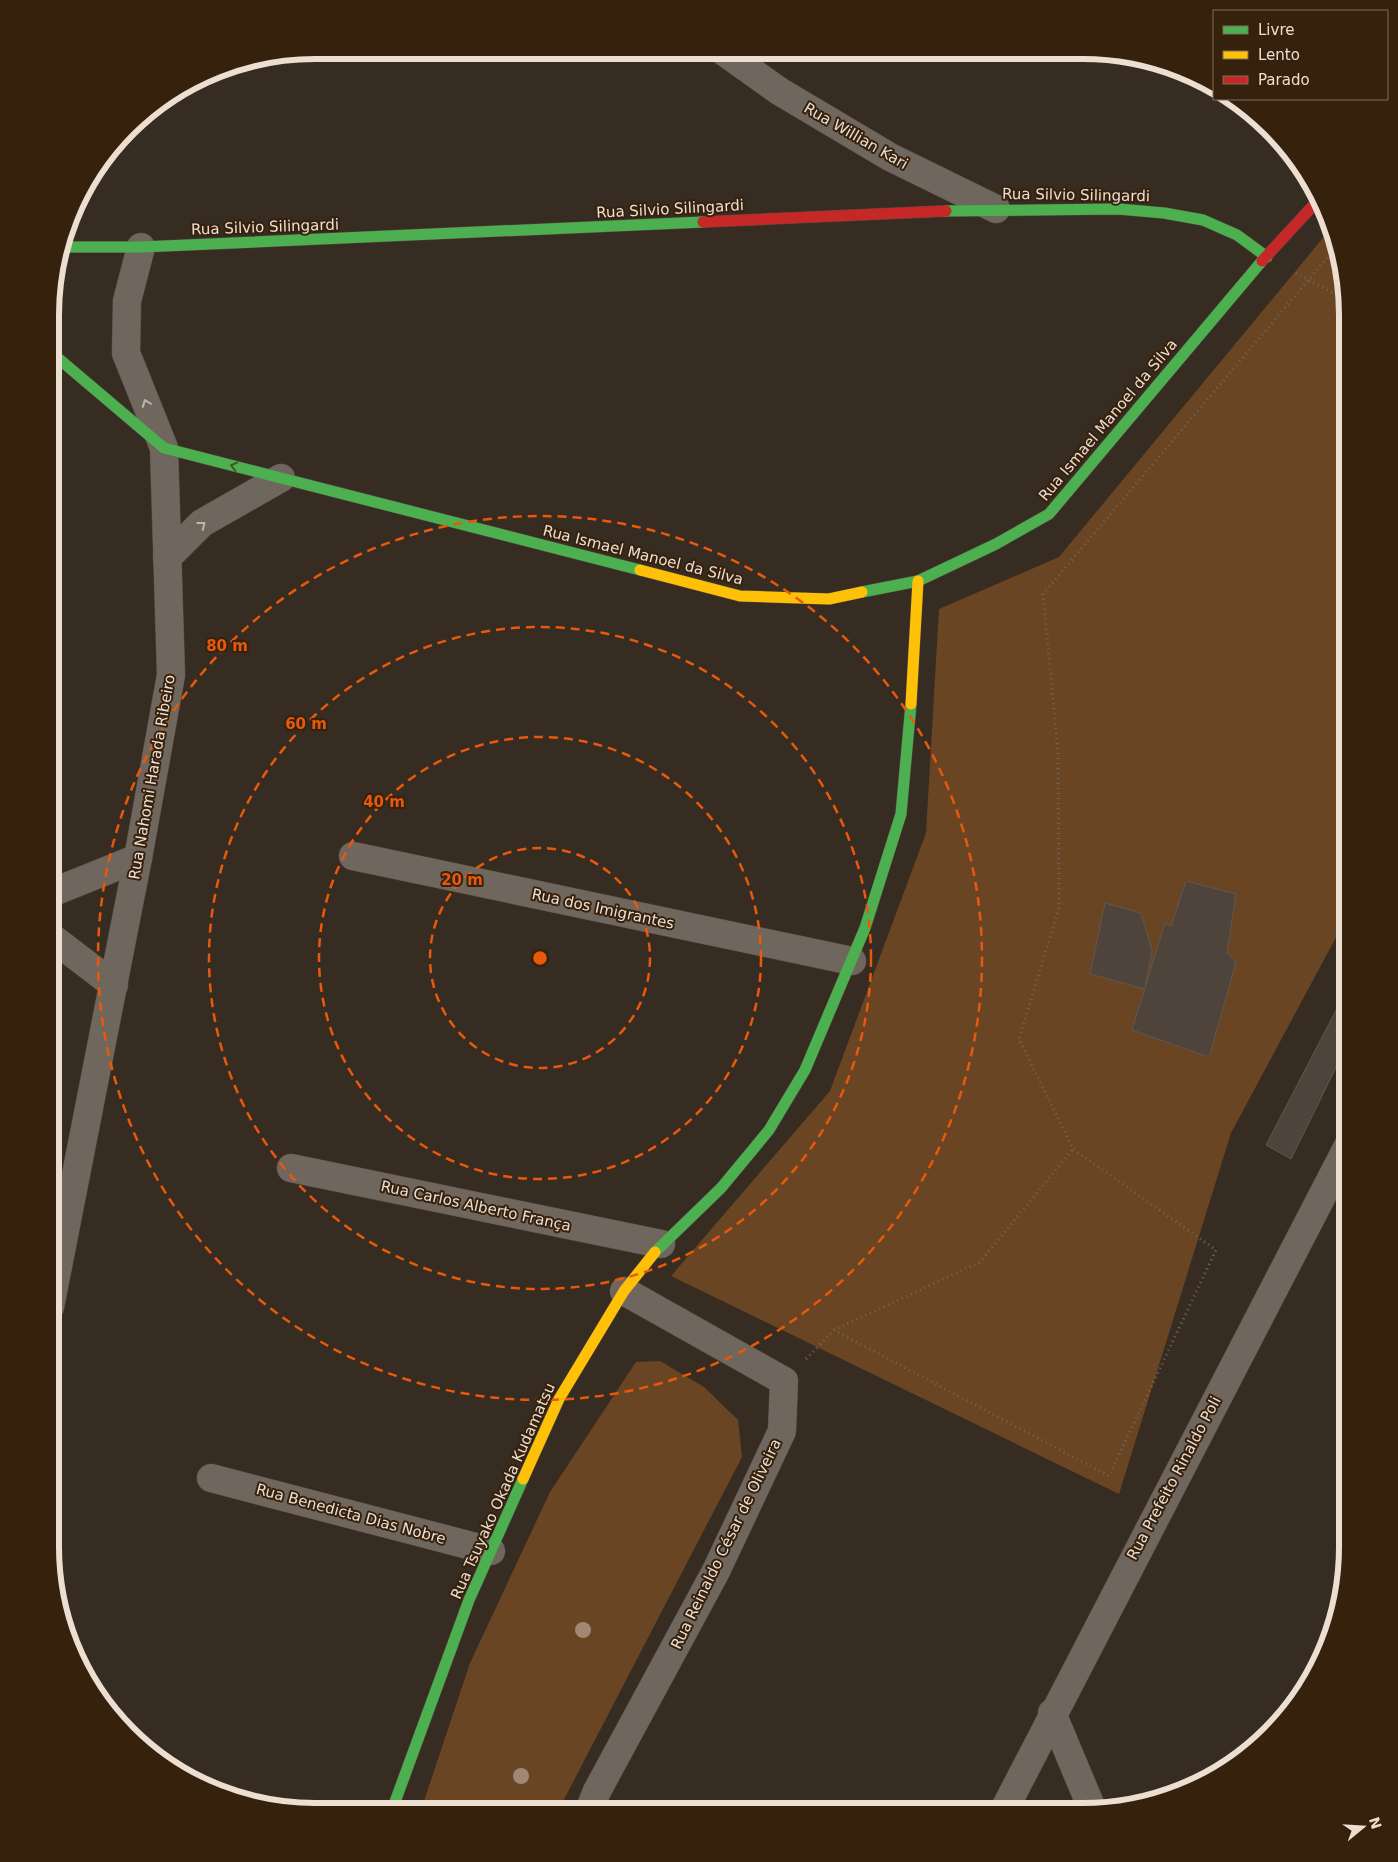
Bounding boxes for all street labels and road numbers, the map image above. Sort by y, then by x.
street label: Rua Willian Kari [801,99,911,173]
street label: Rua Silvio Silingardi [1002,185,1150,205]
street label: Rua Silvio Silingardi [596,196,744,222]
street label: Rua Silvio Silingardi [191,215,339,239]
street label: Rua Ismael Manoel da Silva [1035,335,1181,505]
street label: Rua Ismael Manoel da Silva [541,521,745,589]
street label: Rua Nahomi Harada Ribeiro [125,673,179,881]
street label: Rua dos Imigrantes [530,885,676,933]
street label: Rua Carlos Alberto França [379,1177,573,1235]
street label: Rua Tsuyako Okada Kudamatsu [447,1380,559,1602]
street label: Rua Prefeito Rinaldo Poli [1123,1393,1225,1563]
street label: Rua Reinaldo César de Oliveira [667,1436,785,1652]
street label: Rua Benedicta Dias Nobre [254,1480,448,1548]

